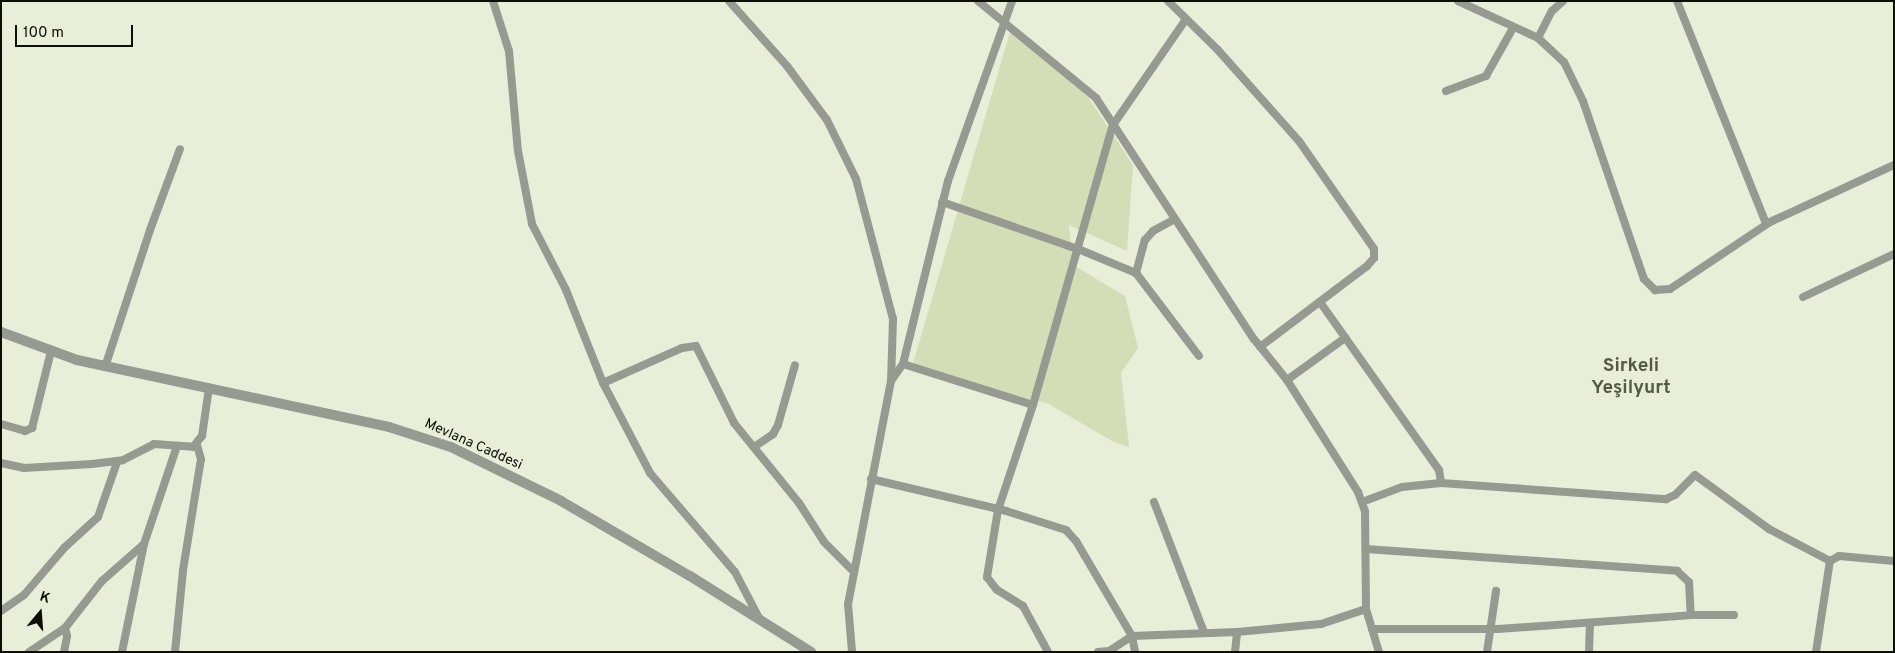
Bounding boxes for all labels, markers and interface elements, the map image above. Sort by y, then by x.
scale bar [18,15,135,47]
text: 100 m [23,24,64,43]
district label: Sirkeli Yeşilyurt [1591,356,1671,400]
street label: Mevlana Caddesi [421,416,525,474]
north arrow [15,588,65,638]
text: K [37,589,52,608]

